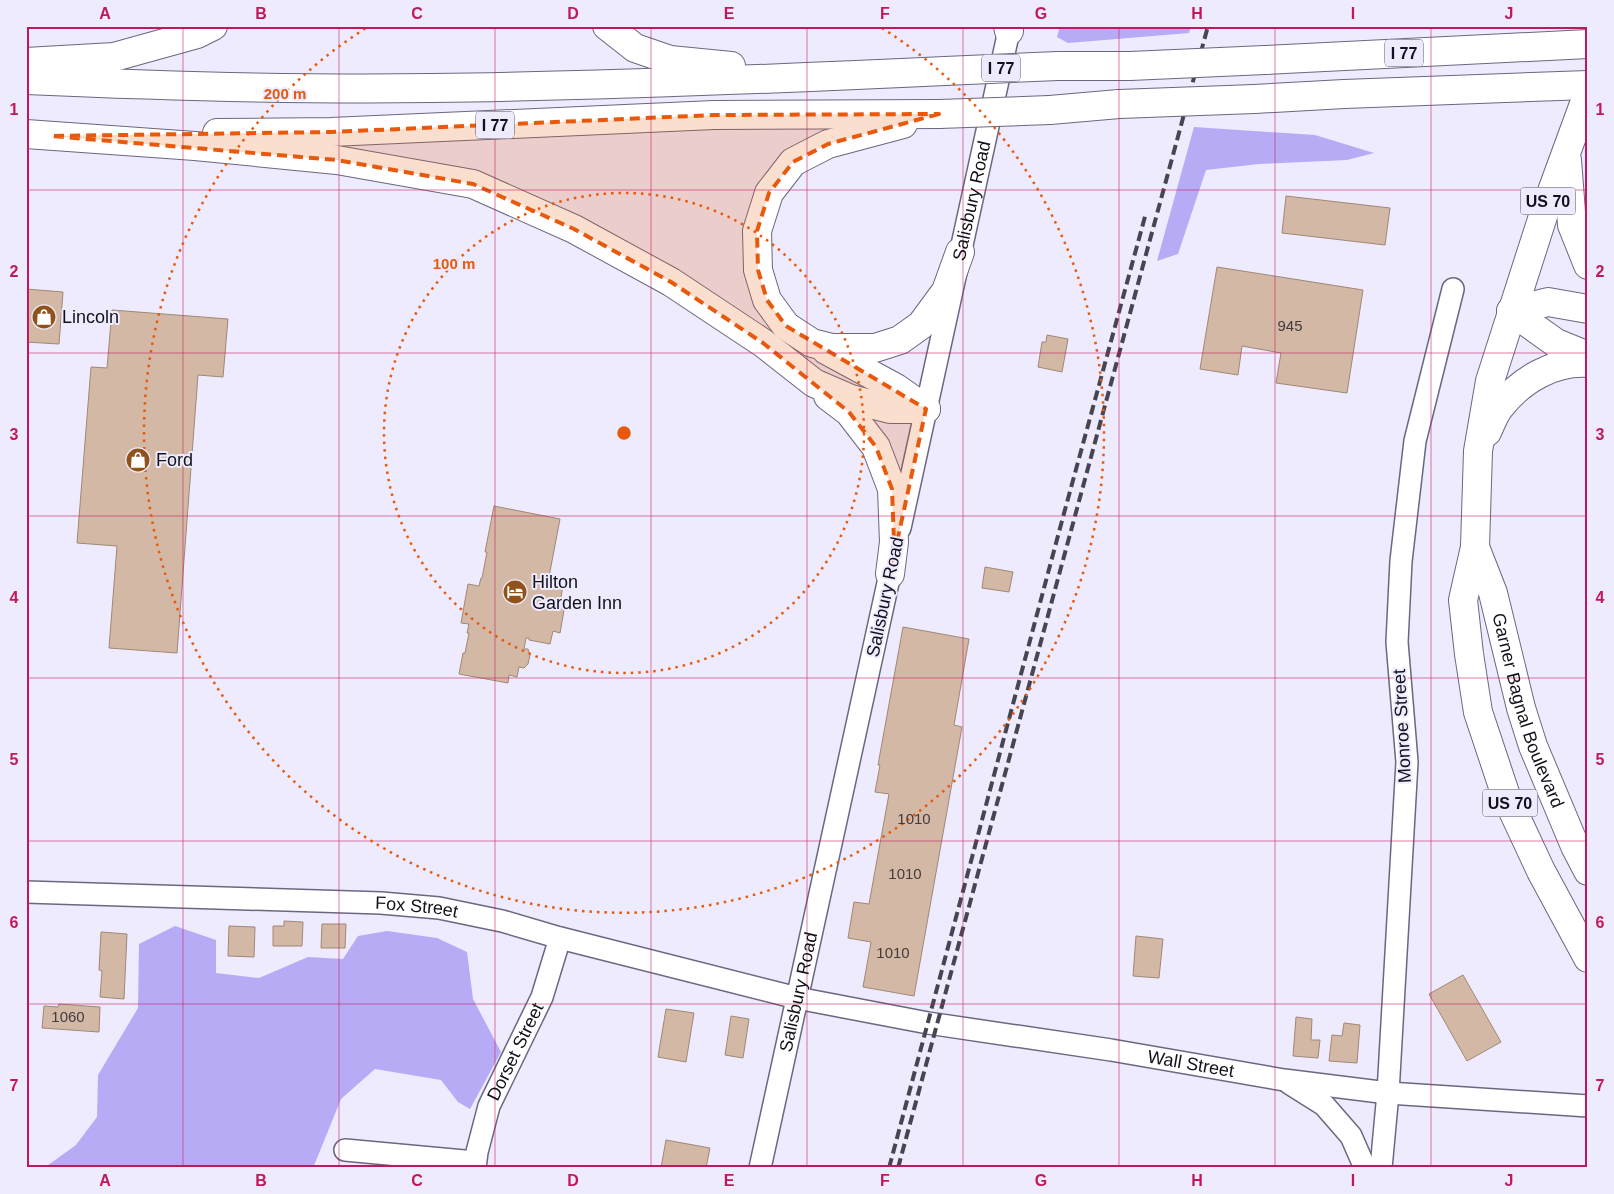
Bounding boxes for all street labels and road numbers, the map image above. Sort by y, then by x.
road number: I 77 [1385,40,1423,66]
road number: I 77 [982,54,1020,82]
road number: I 77 [476,112,514,138]
street label: Salisbury Road [949,139,995,263]
road number: US 70 [1520,188,1576,215]
street label: Salisbury Road [863,535,907,659]
street label: Garner Bagnal Boulevard [1488,611,1568,811]
street label: Monroe Street [1389,669,1415,783]
road number: US 70 [1482,790,1538,816]
street label: Fox Street [375,893,460,922]
street label: Salisbury Road [776,930,821,1054]
street label: Dorset Street [483,1000,548,1104]
street label: Wall Street [1146,1047,1236,1081]

